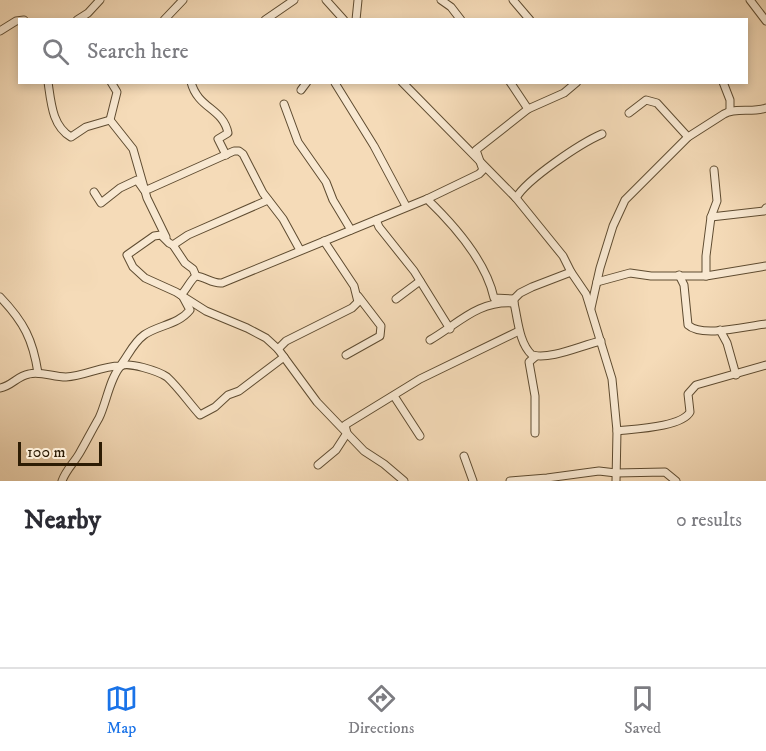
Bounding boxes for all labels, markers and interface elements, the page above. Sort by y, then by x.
search box [18,18,748,84]
icon: search [39,35,72,68]
text: Search here [87,38,189,65]
scale bar [18,439,102,466]
text: 100 m [27,442,66,462]
text: Nearby [24,504,101,537]
text: 0 results [676,508,742,533]
tab: Map [105,682,138,738]
tab: Directions [348,682,414,738]
tab: Saved [624,682,661,738]

